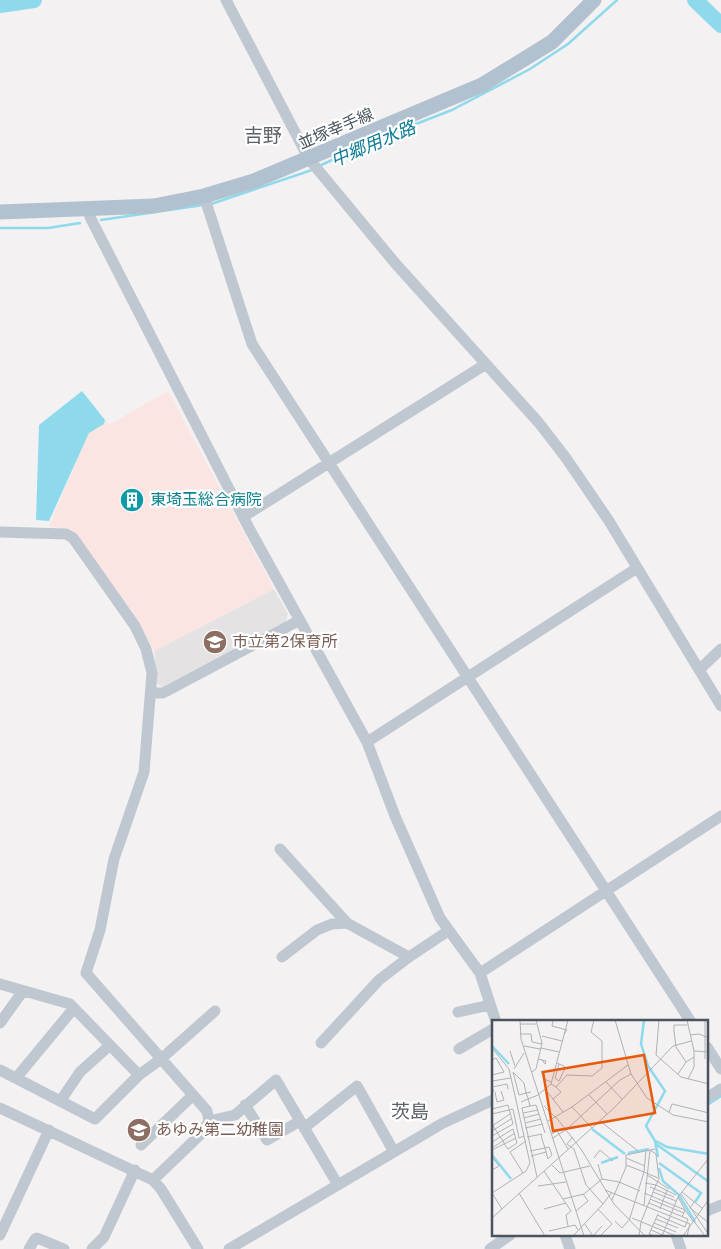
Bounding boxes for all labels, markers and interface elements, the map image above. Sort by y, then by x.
street label: 並塚幸手線 [295,103,377,155]
water label: 中郷用水路 [327,115,421,173]
district label: 吉野 [244,123,282,149]
building icon: 東埼玉総合病院 [119,487,145,513]
place label: 東埼玉総合病院 [150,489,262,511]
school or university icon: 市立第2保育所 [202,629,228,655]
place label: 市立第2保育所 [232,631,338,653]
inset map [492,1020,708,1236]
district label: 茨島 [391,1099,429,1125]
school or university icon: あゆみ第二幼稚園 [126,1117,152,1143]
place label: あゆみ第二幼稚園 [156,1119,284,1141]

